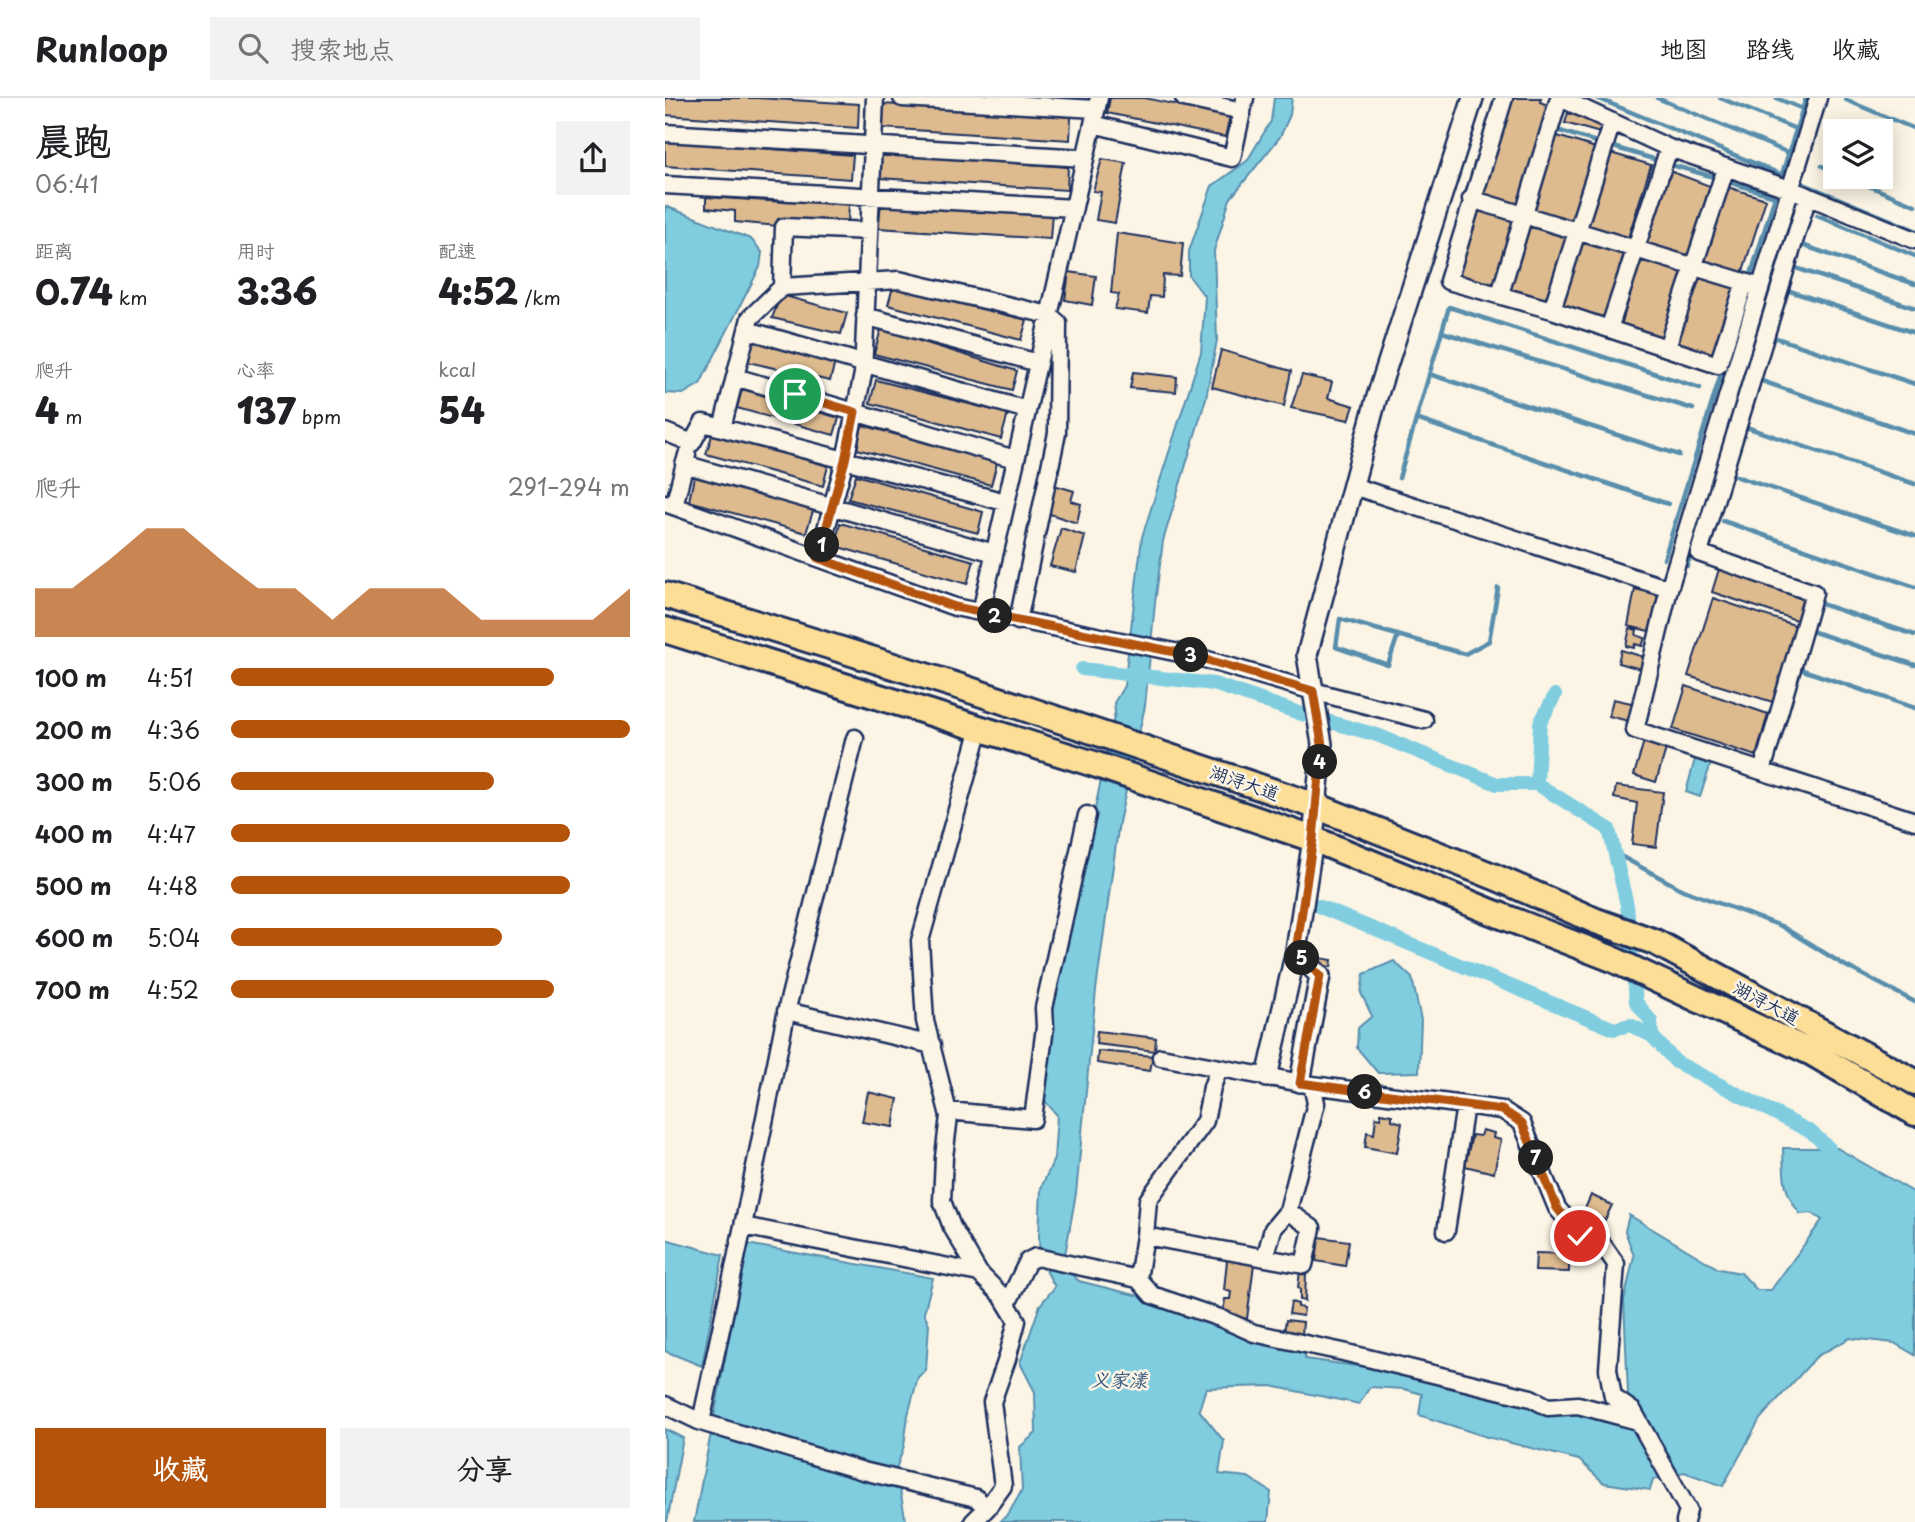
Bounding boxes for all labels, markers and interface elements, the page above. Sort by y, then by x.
search box [210,17,700,80]
text: Runloop [35,23,168,73]
icon: search [234,29,272,67]
text: 搜索地点 [290,29,394,68]
text: 地图 [1660,30,1708,66]
text: 路线 [1746,30,1794,66]
text: 收藏 [1832,30,1880,66]
text: 晨跑 [35,111,111,168]
map controls [1823,119,1893,189]
button: layers [1823,119,1893,189]
button: share [556,121,630,195]
text: 06:41 [35,166,99,201]
text: 距离 [35,236,73,264]
text: 用时 [237,236,275,264]
text: 配速 [438,236,476,264]
text: 0.74 [35,264,113,317]
text: 3:36 [237,264,317,317]
text: 4:52 [438,264,518,317]
text: km [113,283,147,311]
text: /km [518,283,561,311]
text: 爬升 [35,355,73,383]
text: 心率 [237,355,275,383]
text: kcal [438,355,476,383]
pin [765,364,825,424]
icon: arrive [776,375,814,413]
text: 4 [35,383,59,436]
text: 137 [237,383,296,436]
text: 54 [438,383,485,436]
text: m [59,402,83,430]
text: bpm [296,402,341,430]
text: 爬升 [35,469,81,504]
text: 291–294 m [508,469,630,504]
pin: 1 [805,528,839,562]
text: 1 [817,530,826,558]
pin: 2 [977,598,1013,634]
text: 2 [988,601,1001,629]
pin: 3 [1173,638,1209,672]
text: 3 [1184,640,1197,668]
text: 100 m [35,660,107,695]
text: 4:51 [147,660,193,695]
text: 200 m [35,712,112,747]
text: 4:36 [147,712,200,747]
pin: 4 [1303,744,1337,780]
text: 4 [1313,747,1326,775]
street label: 湖浔大道 [1207,758,1283,806]
text: 300 m [35,764,113,799]
text: 5:06 [147,764,201,799]
text: 400 m [35,816,113,851]
text: 4:47 [147,816,196,851]
text: 500 m [35,868,112,903]
text: 4:48 [147,868,198,903]
text: 600 m [35,920,113,955]
text: 5:04 [147,920,200,955]
pin: 5 [1285,940,1319,976]
text: 5 [1295,943,1308,971]
text: 700 m [35,972,110,1007]
text: 4:52 [147,972,199,1007]
street label: 湖浔大道 [1729,973,1805,1031]
pin: 6 [1347,1074,1383,1110]
text: 6 [1358,1077,1371,1105]
pin: 7 [1519,1140,1553,1176]
text: 7 [1530,1143,1541,1171]
pin [1550,1206,1610,1266]
icon: check [1561,1217,1599,1255]
water label: 义家漾 [1090,1365,1148,1393]
button: 收藏 [35,1428,326,1508]
button: 分享 [340,1428,630,1508]

